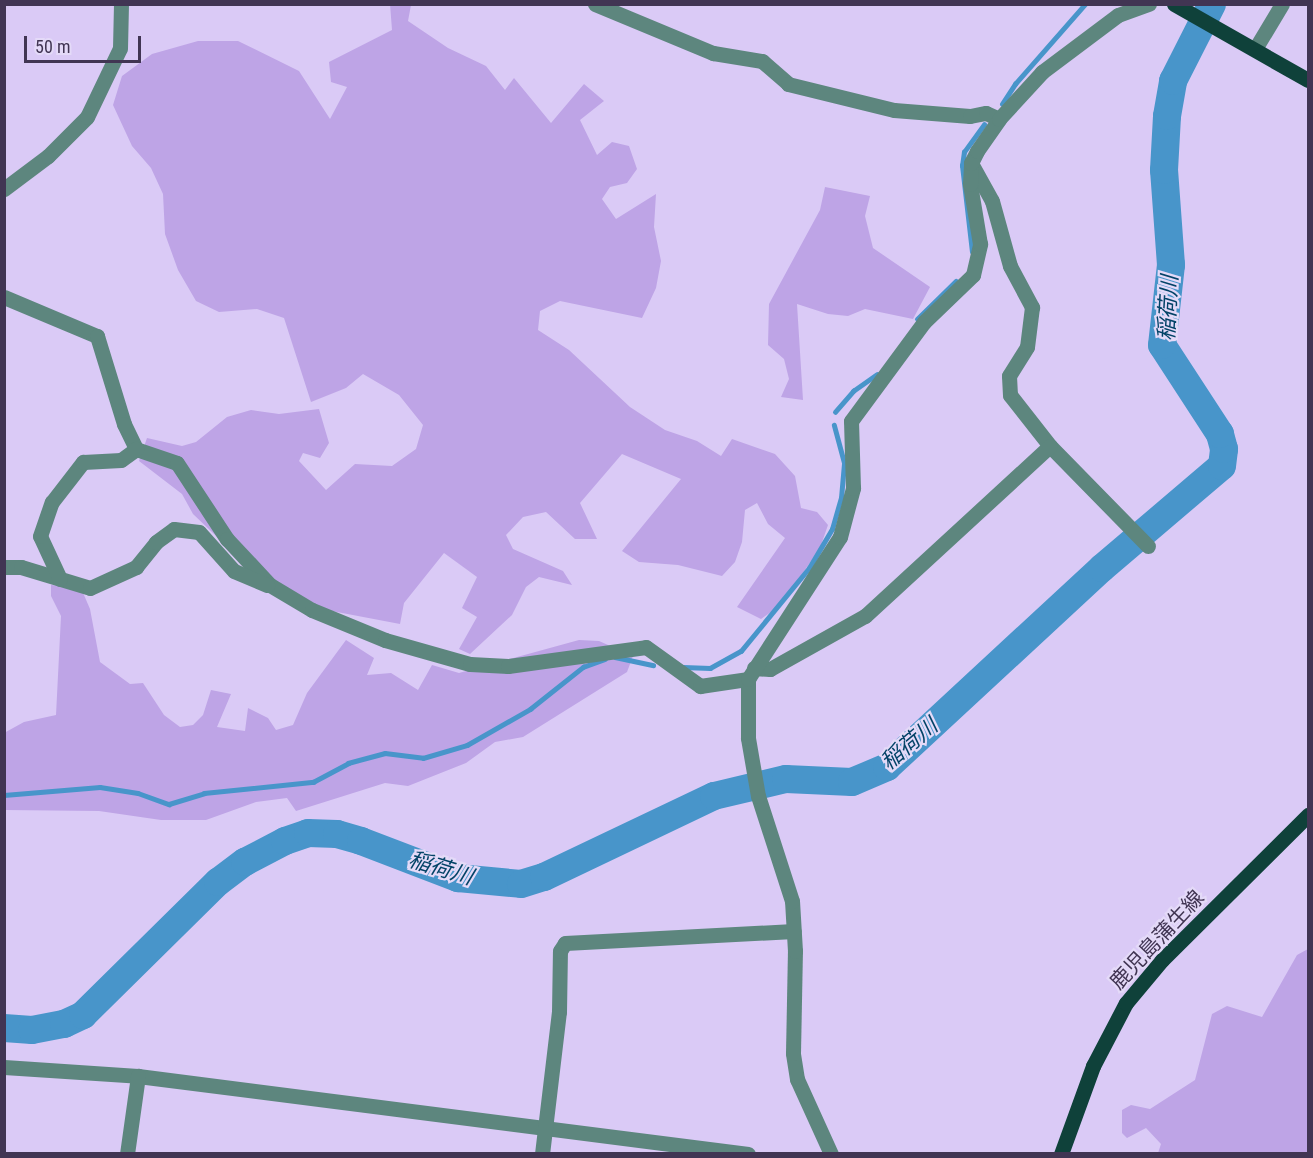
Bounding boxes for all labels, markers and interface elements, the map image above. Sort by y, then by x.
scale bar [27,24,144,62]
text: 50 m [35,36,70,57]
water label: 稲荷川 [1153,274,1183,342]
water label: 稲荷川 [875,713,943,775]
water label: 稲荷川 [406,846,476,890]
street label: 鹿児島蒲生線 [1105,885,1209,995]

